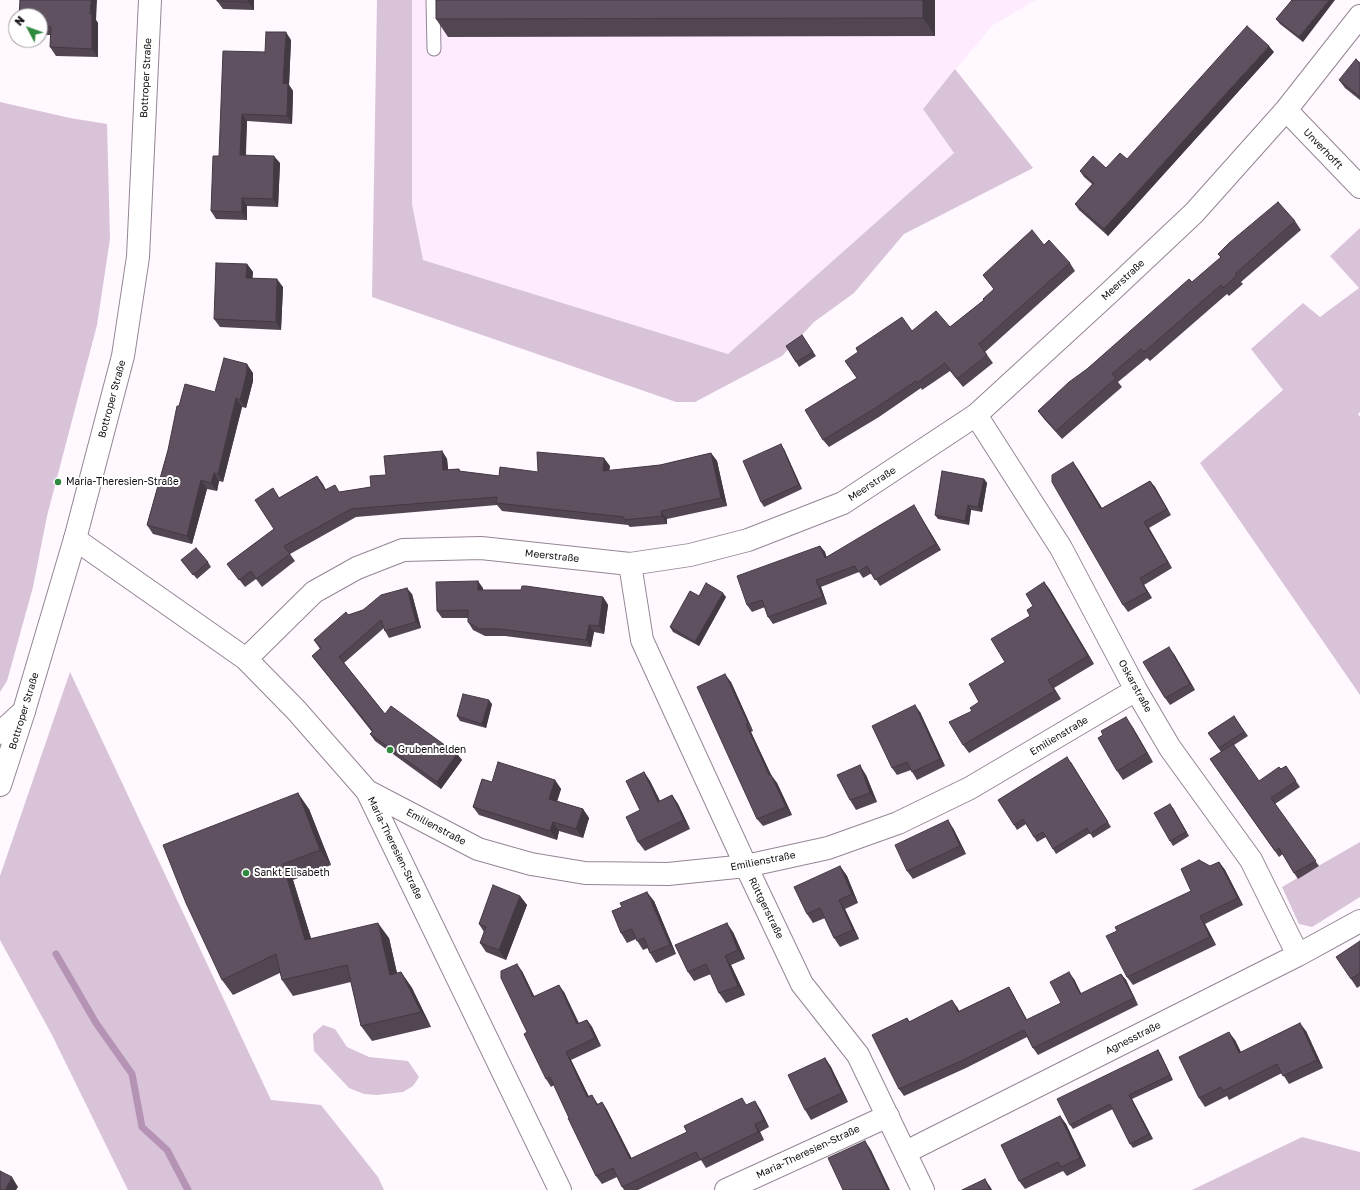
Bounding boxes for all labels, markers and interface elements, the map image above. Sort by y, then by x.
north arrow [8,8,48,48]
text: N [12,13,27,28]
street label: Bottroper Straße [138,38,154,118]
street label: Unverhofft [1301,126,1345,172]
street label: Meerstraße [1099,257,1147,303]
street label: Bottroper Straße [96,359,128,439]
street label: Meerstraße [846,464,898,504]
place label: Maria-Theresien-Straße [66,476,179,488]
marker: Maria-Theresien-Straße [53,477,63,487]
street label: Meerstraße [524,547,580,565]
street label: Oskarstraße [1116,658,1154,714]
street label: Bottroper Straße [7,671,41,751]
street label: Emilienstraße [1028,714,1090,758]
place label: Grubenhelden [398,744,466,756]
marker: Grubenhelden [385,745,395,755]
street label: Maria-Theresien-Straße [365,795,425,901]
street label: Emilienstraße [404,806,468,848]
street label: Emilienstraße [730,849,796,873]
place label: Sankt Elisabeth [254,867,330,879]
marker: Sankt Elisabeth [241,868,251,878]
street label: Rüttgerstraße [746,875,786,941]
street label: Agnesstraße [1103,1019,1163,1057]
street label: Maria-Theresien-Straße [754,1123,862,1181]

